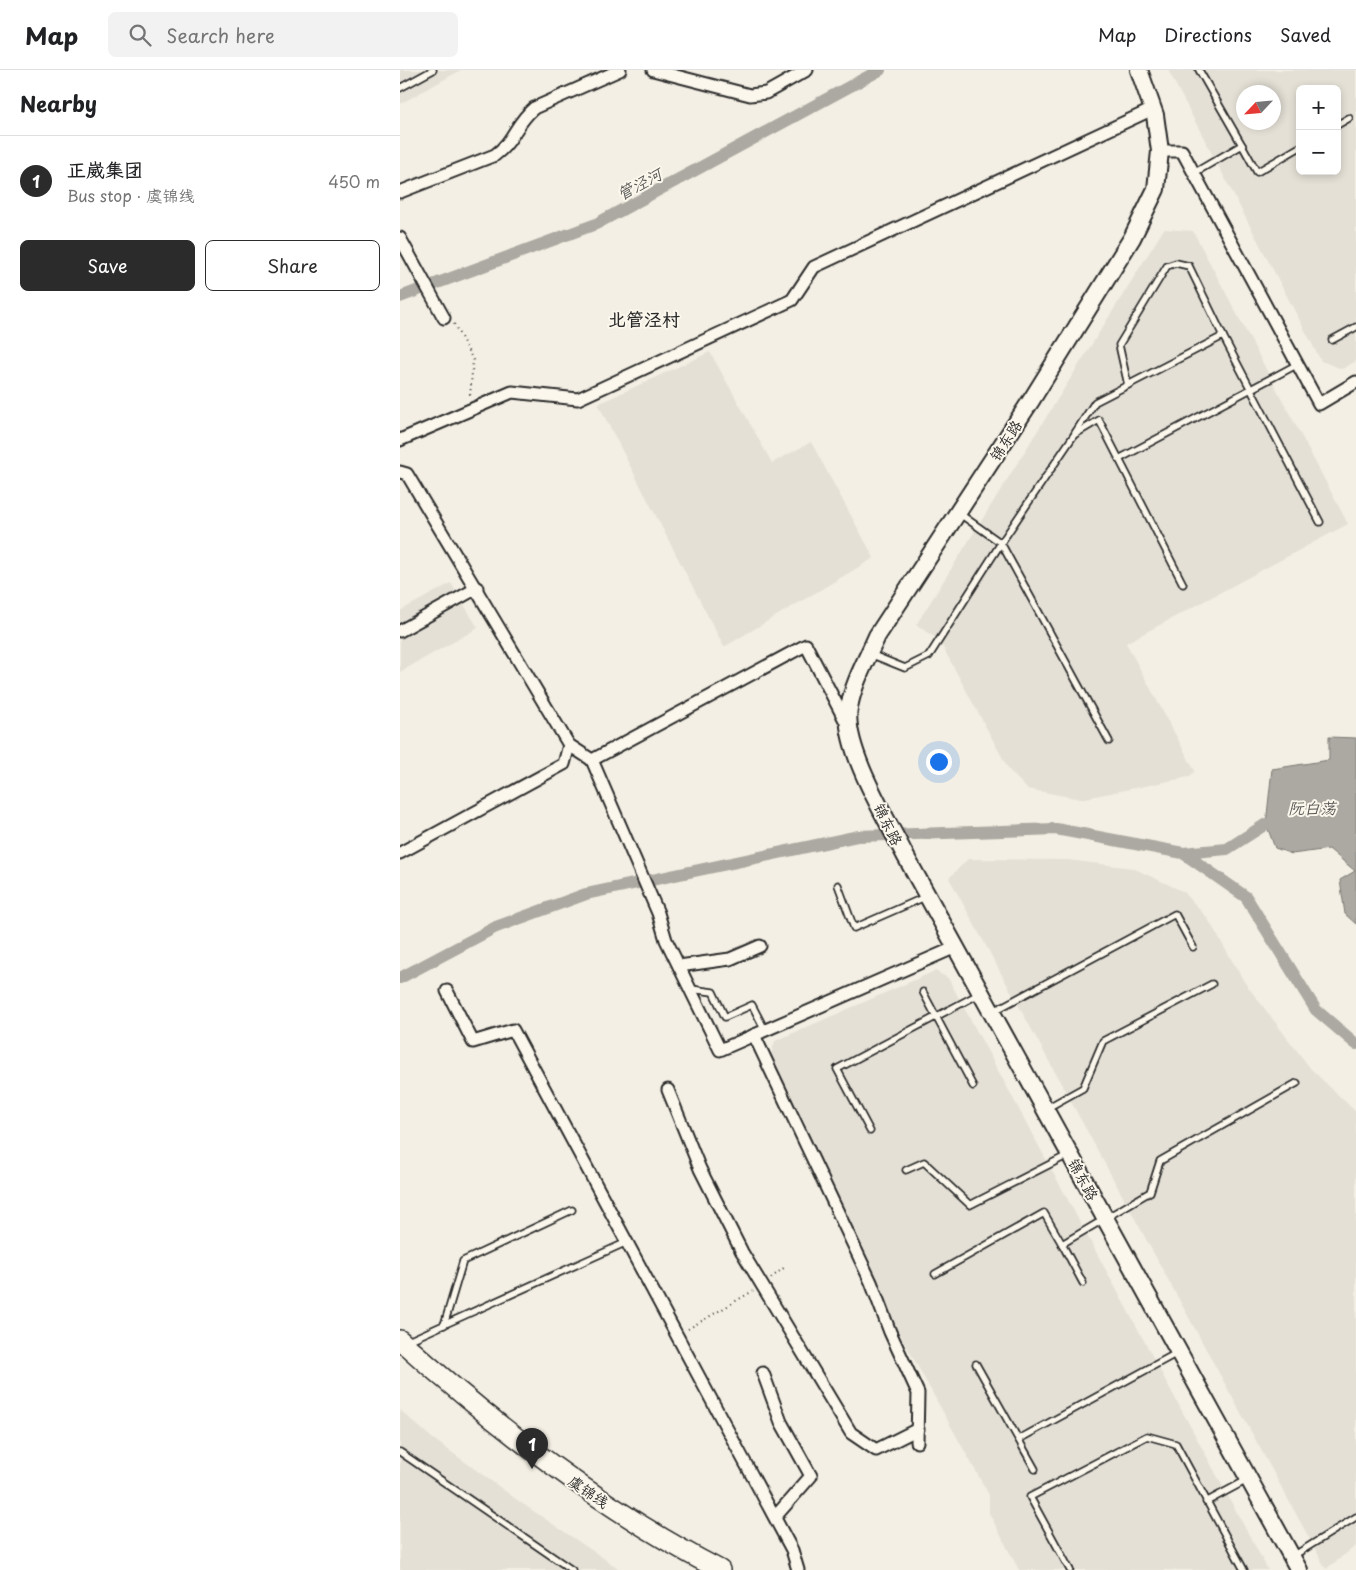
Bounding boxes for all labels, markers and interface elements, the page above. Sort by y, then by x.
search box [108,12,458,57]
text: Map [25,17,78,53]
icon: search [126,21,154,49]
text: Search here [166,21,275,49]
text: Map [1098,21,1136,48]
text: Directions [1164,21,1252,48]
text: Saved [1280,21,1331,48]
north arrow [1236,85,1281,130]
map controls [1296,85,1341,175]
button: + [1296,85,1341,130]
text: Nearby [20,87,97,119]
button: − [1296,130,1341,175]
text: 正崴集团 [67,155,143,183]
water label: 管泾河 [612,160,668,205]
text: 1 [32,169,40,193]
text: 450 m [328,169,380,193]
text: Bus stop · 虞锦线 [67,183,195,207]
button: Save [20,240,195,291]
button: Share [205,240,380,291]
district label: 北管泾村 [608,305,680,332]
street label: 锦东路 [983,415,1027,465]
your location [926,749,952,775]
water label: 阮白荡 [1288,795,1338,819]
street label: 锦东路 [869,799,909,849]
street label: 锦东路 [1063,1154,1105,1204]
pin: 1 [516,1428,548,1469]
street label: 虞锦线 [564,1469,614,1513]

